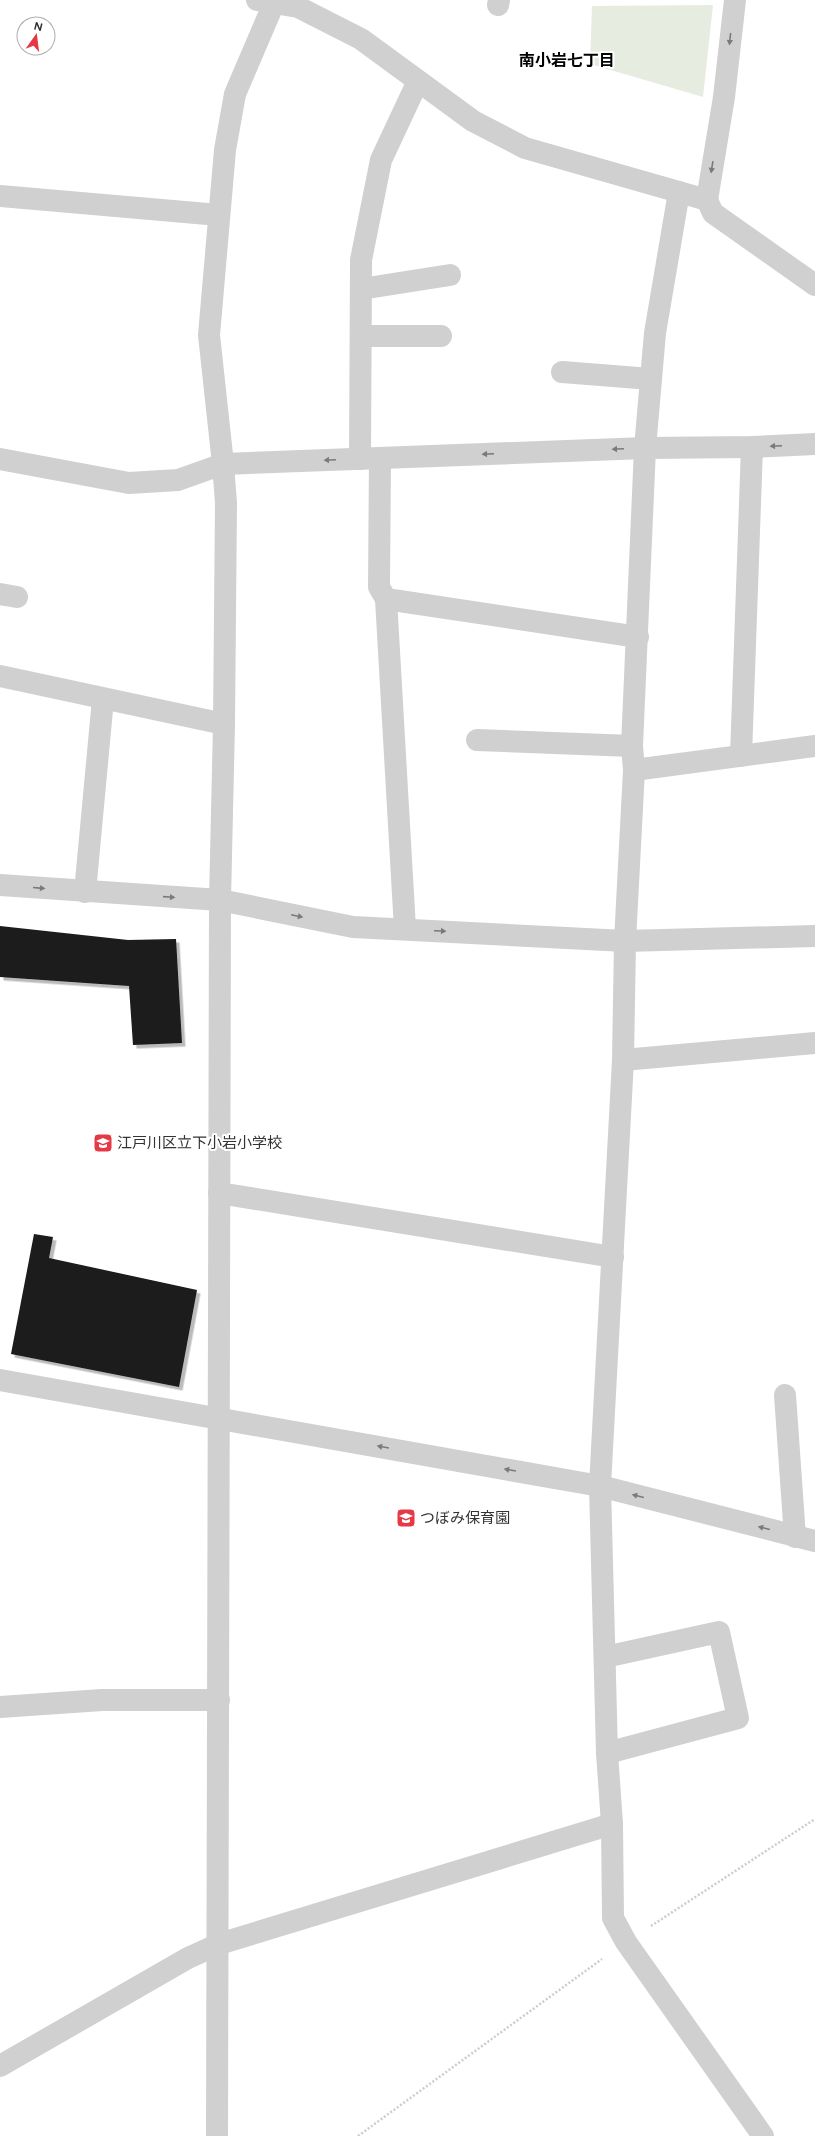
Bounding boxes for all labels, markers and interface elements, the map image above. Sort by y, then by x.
north arrow [16,16,56,56]
text: N [33,19,44,34]
one-way arrow [727,33,734,45]
district label: 南小岩七丁目 [519,51,615,70]
one-way arrow [709,161,715,174]
one-way arrow [770,442,782,449]
one-way arrow [612,445,624,452]
one-way arrow [481,451,494,457]
one-way arrow [323,457,336,463]
one-way arrow [33,884,45,891]
one-way arrow [163,893,175,900]
one-way arrow [291,913,303,919]
one-way arrow [434,928,446,935]
school or university icon: 江戸川区立下小岩小学校 [92,1132,114,1154]
place label: 江戸川区立下小岩小学校 [117,1134,282,1152]
one-way arrow [376,1443,389,1449]
one-way arrow [504,1467,517,1473]
one-way arrow [632,1493,644,1499]
school or university icon: つぼみ保育園 [395,1507,417,1529]
place label: つぼみ保育園 [420,1509,510,1527]
one-way arrow [757,1525,770,1531]

